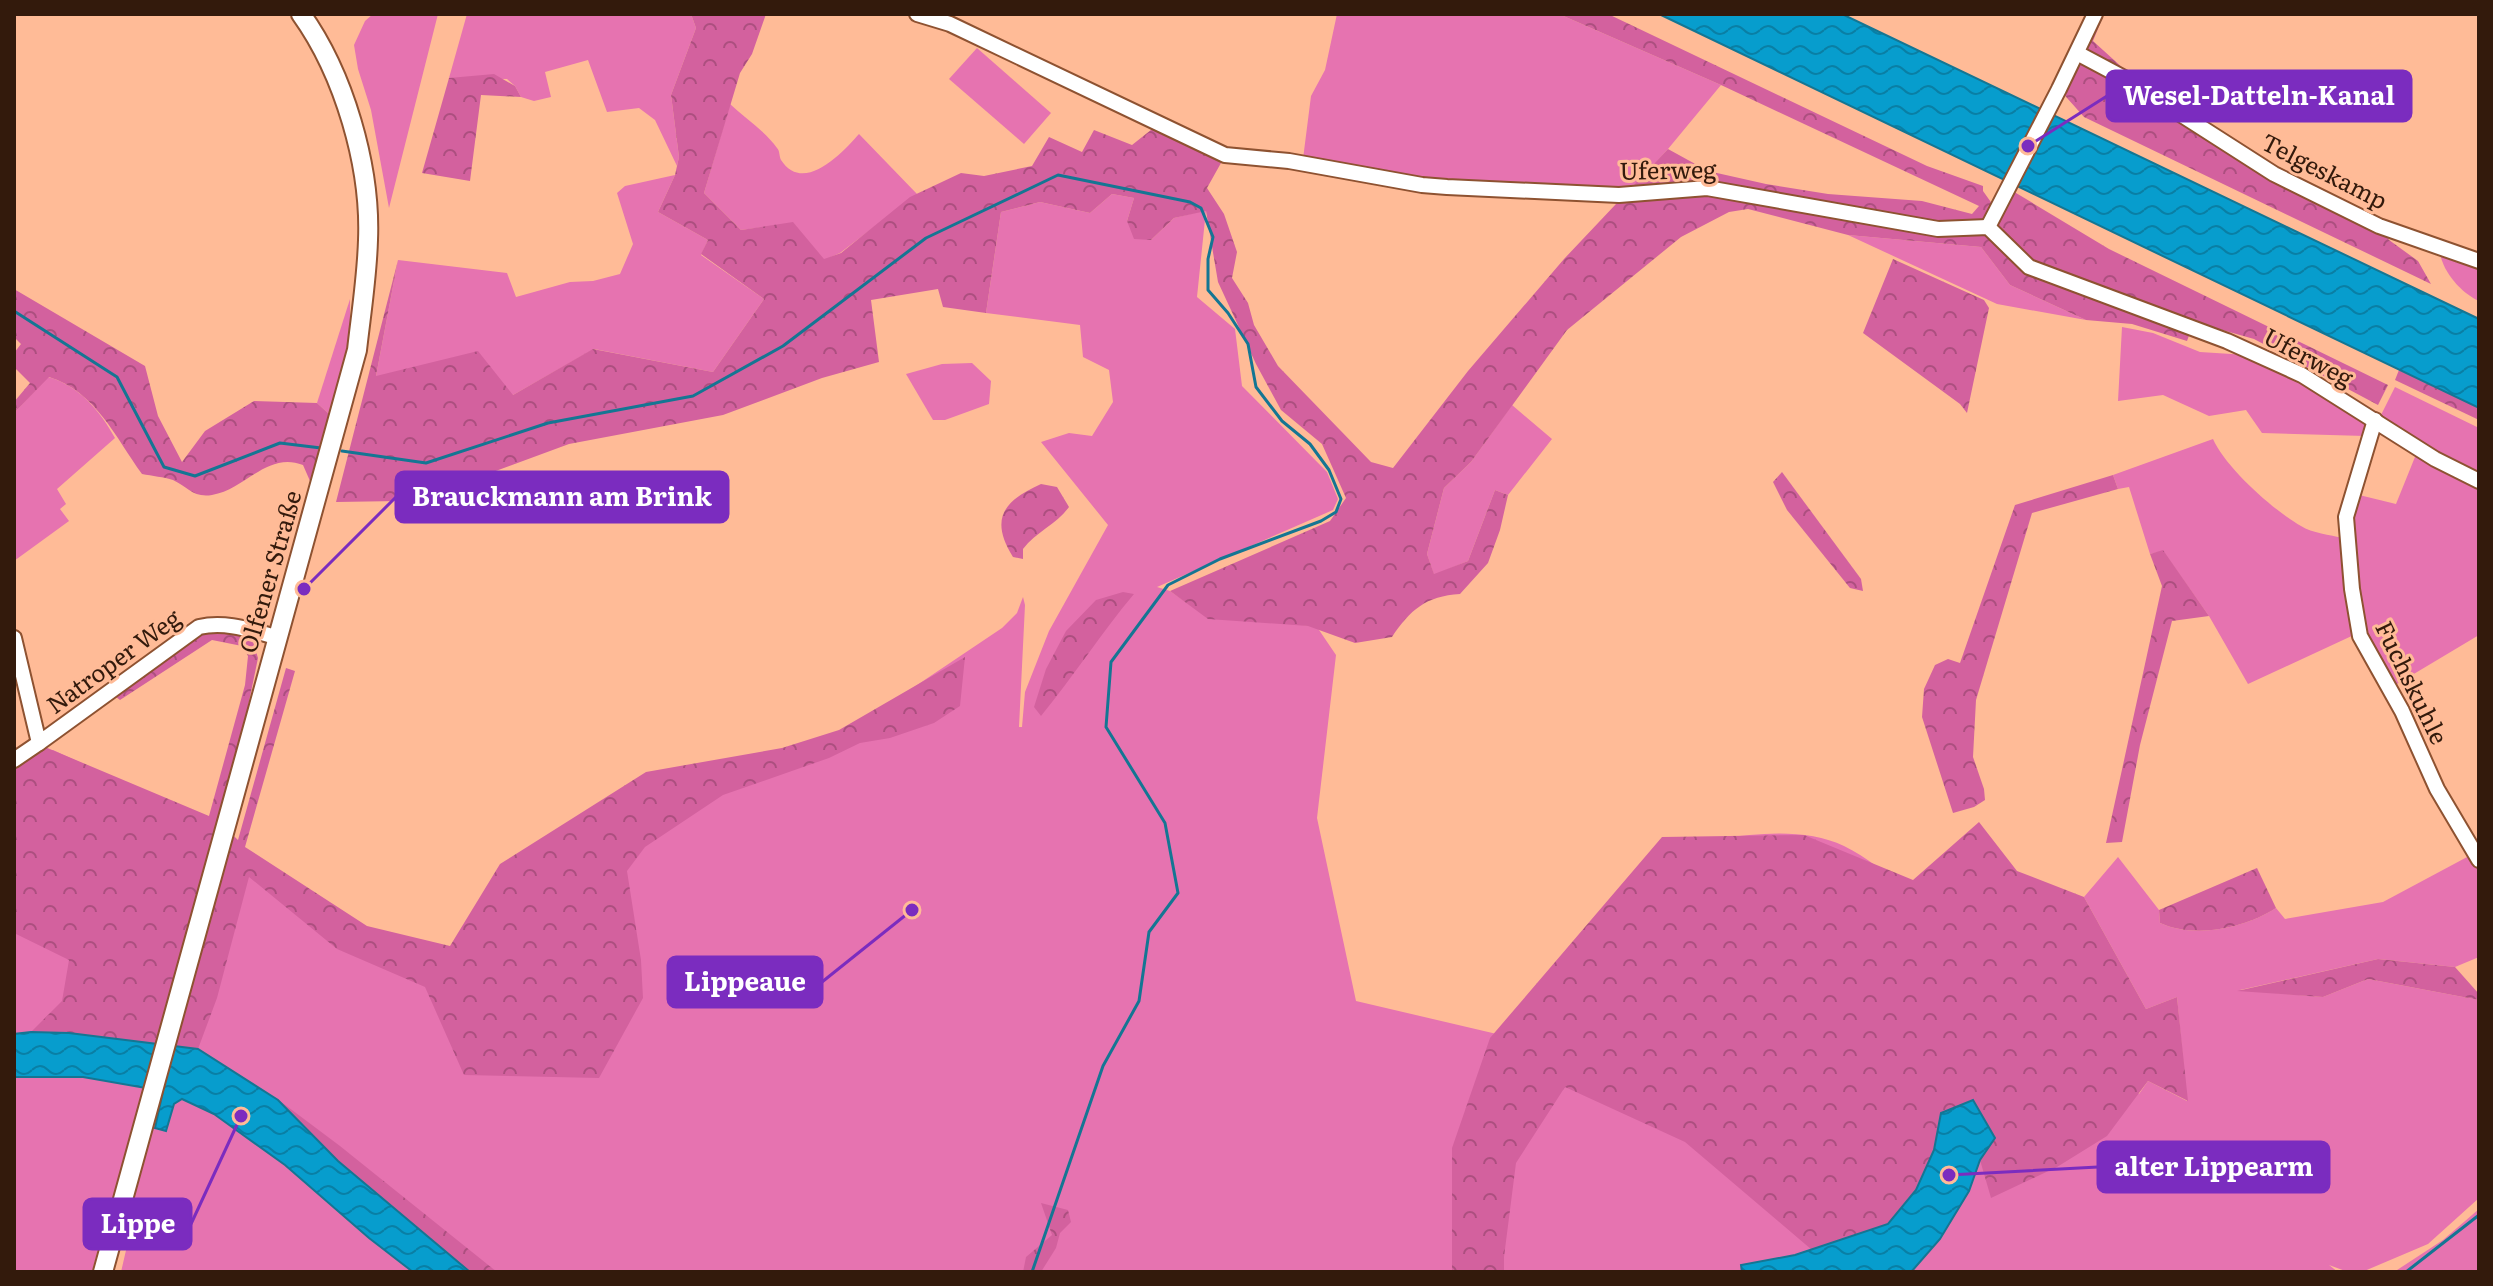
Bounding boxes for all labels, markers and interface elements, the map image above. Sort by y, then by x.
callout: Wesel-Datteln-Kanal [2107,71,2411,121]
text: Wesel-Datteln-Kanal [2123,74,2395,113]
street label: Telgeskamp [2256,123,2394,217]
street label: Uferweg [1619,150,1717,187]
street label: Uferweg [2258,318,2361,394]
callout: Brauckmann am Brink [396,472,728,522]
text: Brauckmann am Brink [412,475,713,514]
street label: Olfener Straße [229,486,309,657]
street label: Natroper Weg [38,599,187,721]
street label: Fuchskuhle [2368,614,2458,750]
callout: Lippeaue [668,957,822,1007]
text: Lippeaue [684,960,806,999]
callout: alter Lippearm [2098,1142,2329,1192]
text: alter Lippearm [2115,1145,2313,1184]
callout: Lippe [84,1199,191,1249]
text: Lippe [100,1202,176,1241]

